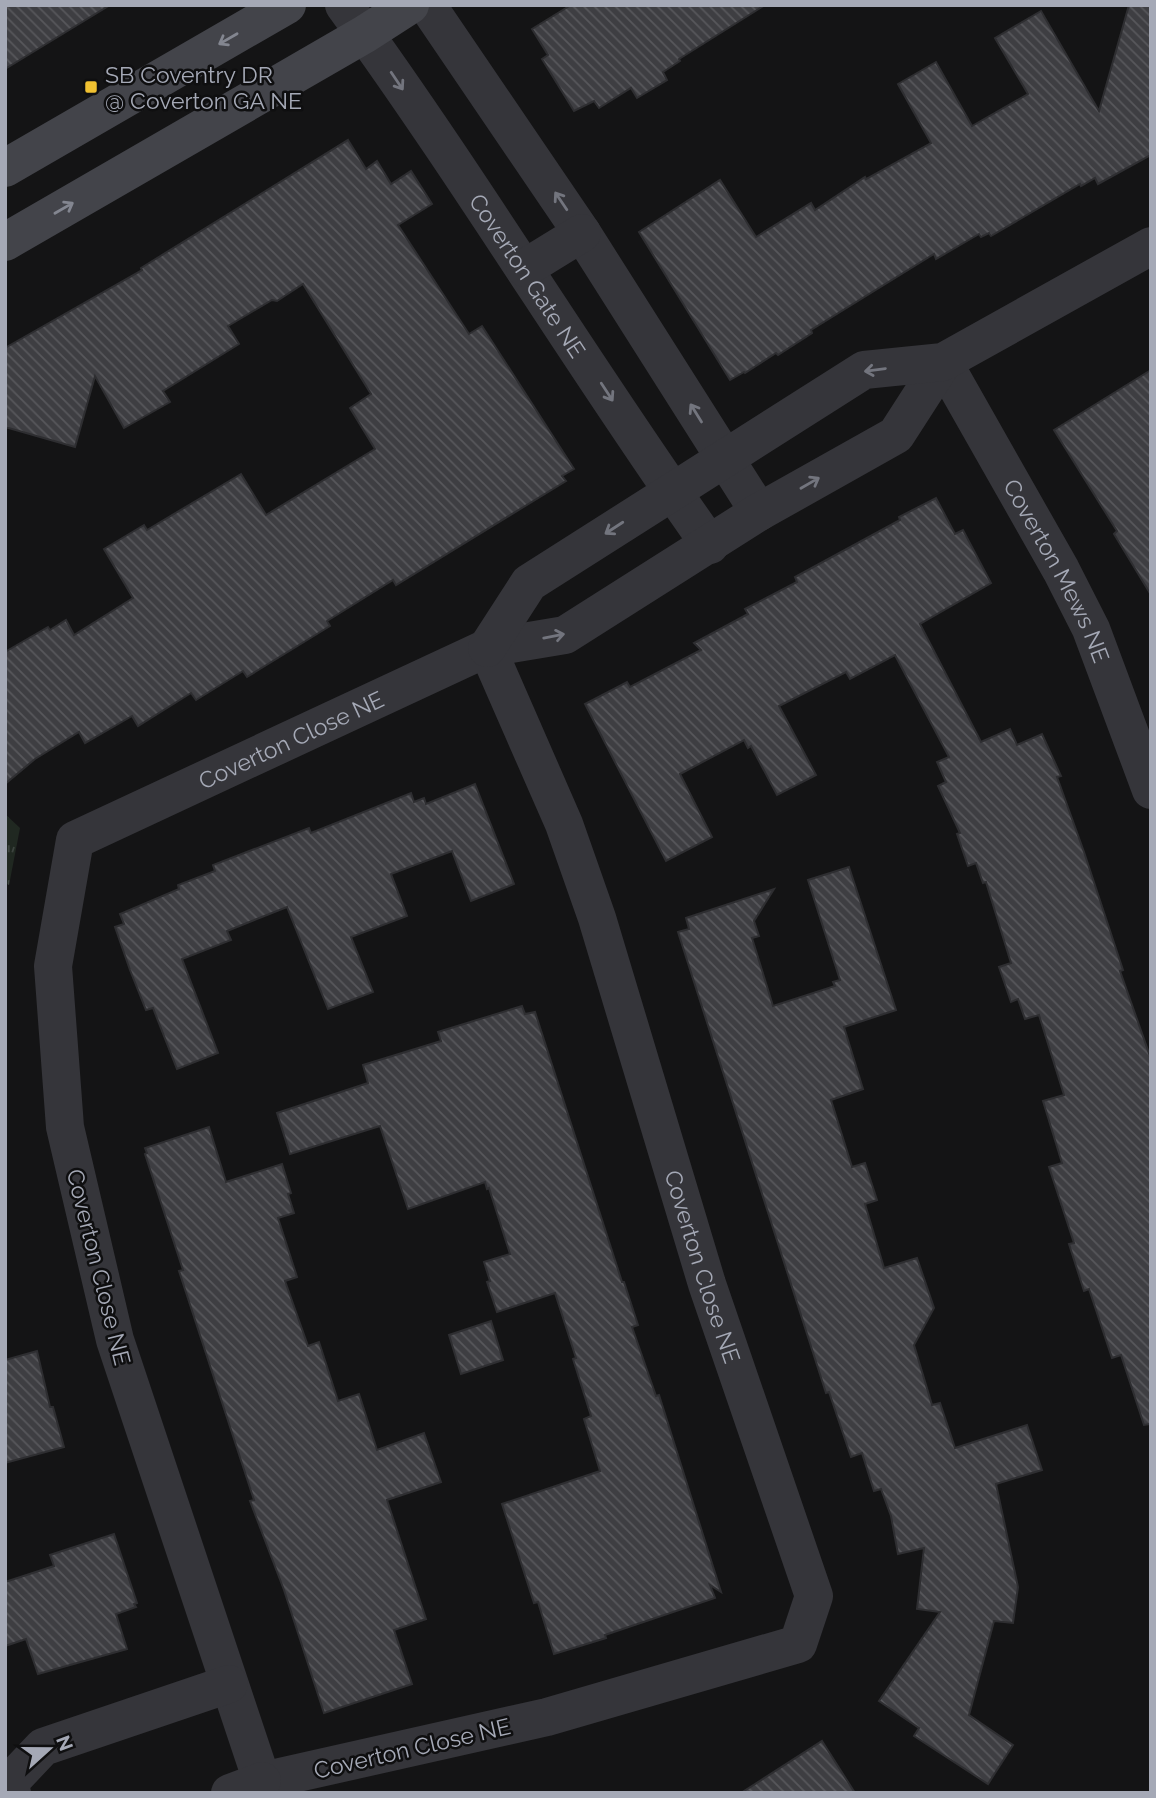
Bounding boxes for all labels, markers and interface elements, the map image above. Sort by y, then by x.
one-way arrow [218,33,238,47]
place label: SB Coventry DR @ Coverton GA NE [105,61,302,114]
one-way arrow [390,71,404,90]
marker: SB Coventry DR @ Coverton GA NE [83,79,99,95]
street label: Coverton Gate NE [464,188,592,362]
one-way arrow [553,192,568,211]
one-way arrow [54,201,74,215]
one-way arrow [864,363,887,376]
one-way arrow [599,382,614,401]
one-way arrow [689,404,703,424]
street label: Coverton Mews NE [999,474,1116,666]
one-way arrow [799,476,820,489]
one-way arrow [605,521,625,535]
one-way arrow [542,629,565,643]
street label: Coverton Close NE [194,685,388,794]
street label: Coverton Close NE [62,1166,136,1368]
street label: Coverton Close NE [660,1167,747,1367]
street label: Coverton Close NE [311,1712,513,1784]
north arrow [14,1714,84,1784]
text: N [52,1732,78,1754]

